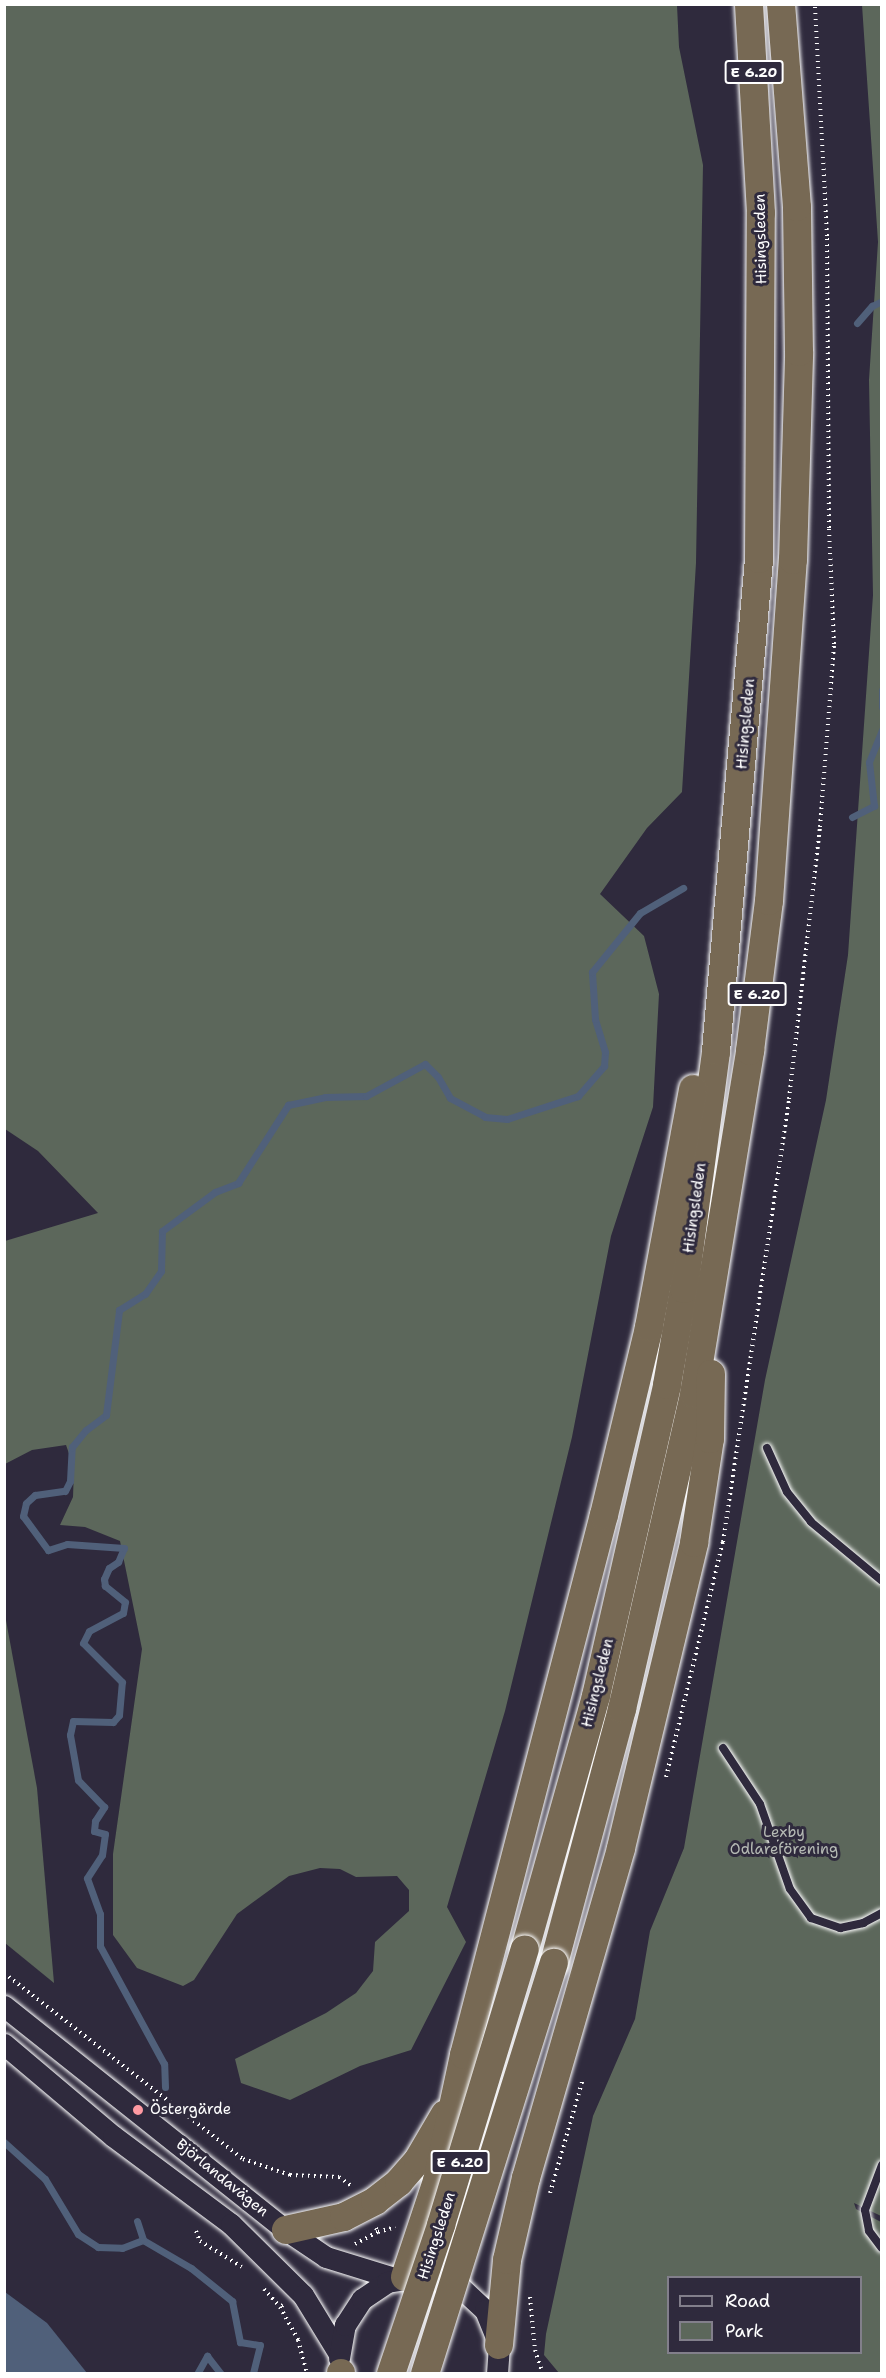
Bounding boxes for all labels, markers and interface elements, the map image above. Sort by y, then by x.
road number: E 6.20 [724,61,784,83]
street label: Hisingsleden [751,193,771,285]
street label: Hisingsleden [733,678,759,770]
road number: E 6.20 [727,983,787,1005]
street label: Hisingsleden [680,1162,710,1254]
street label: Hisingsleden [578,1637,618,1729]
park label: Lexby Odlareförening [730,1823,838,1858]
place label: Östergärde [150,2101,231,2119]
marker: Östergärde [131,2103,145,2117]
street label: Björlandavägen [172,2135,272,2221]
road number: E 6.20 [430,2151,490,2173]
street label: Hisingsleden [414,2190,460,2282]
legend [667,2276,862,2354]
text: Road [725,2289,770,2313]
text: Park [725,2319,764,2343]

